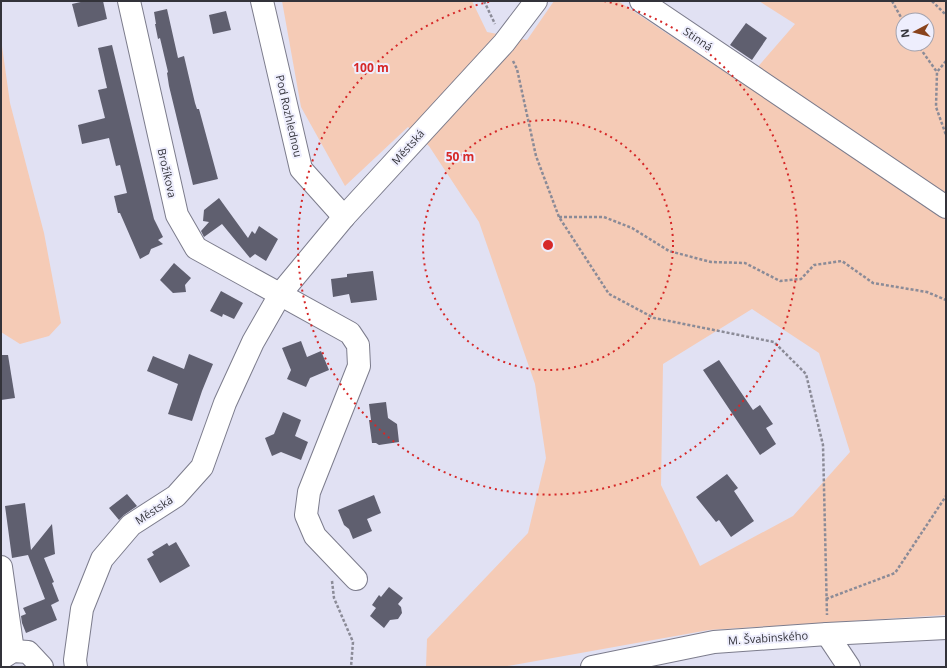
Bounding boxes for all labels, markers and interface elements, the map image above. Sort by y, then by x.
north arrow [895,12,935,52]
street label: Stinná [681,23,716,54]
text: N [897,28,913,39]
text: 100 m [353,59,389,76]
street label: Pod Rozhlednou [273,73,306,158]
street label: Městská [388,126,427,167]
street label: Brožíkova [155,147,180,199]
text: 50 m [446,148,474,165]
centre of rings [541,238,555,252]
street label: Městská [132,492,176,527]
street label: M. Švabinského [727,627,809,648]

